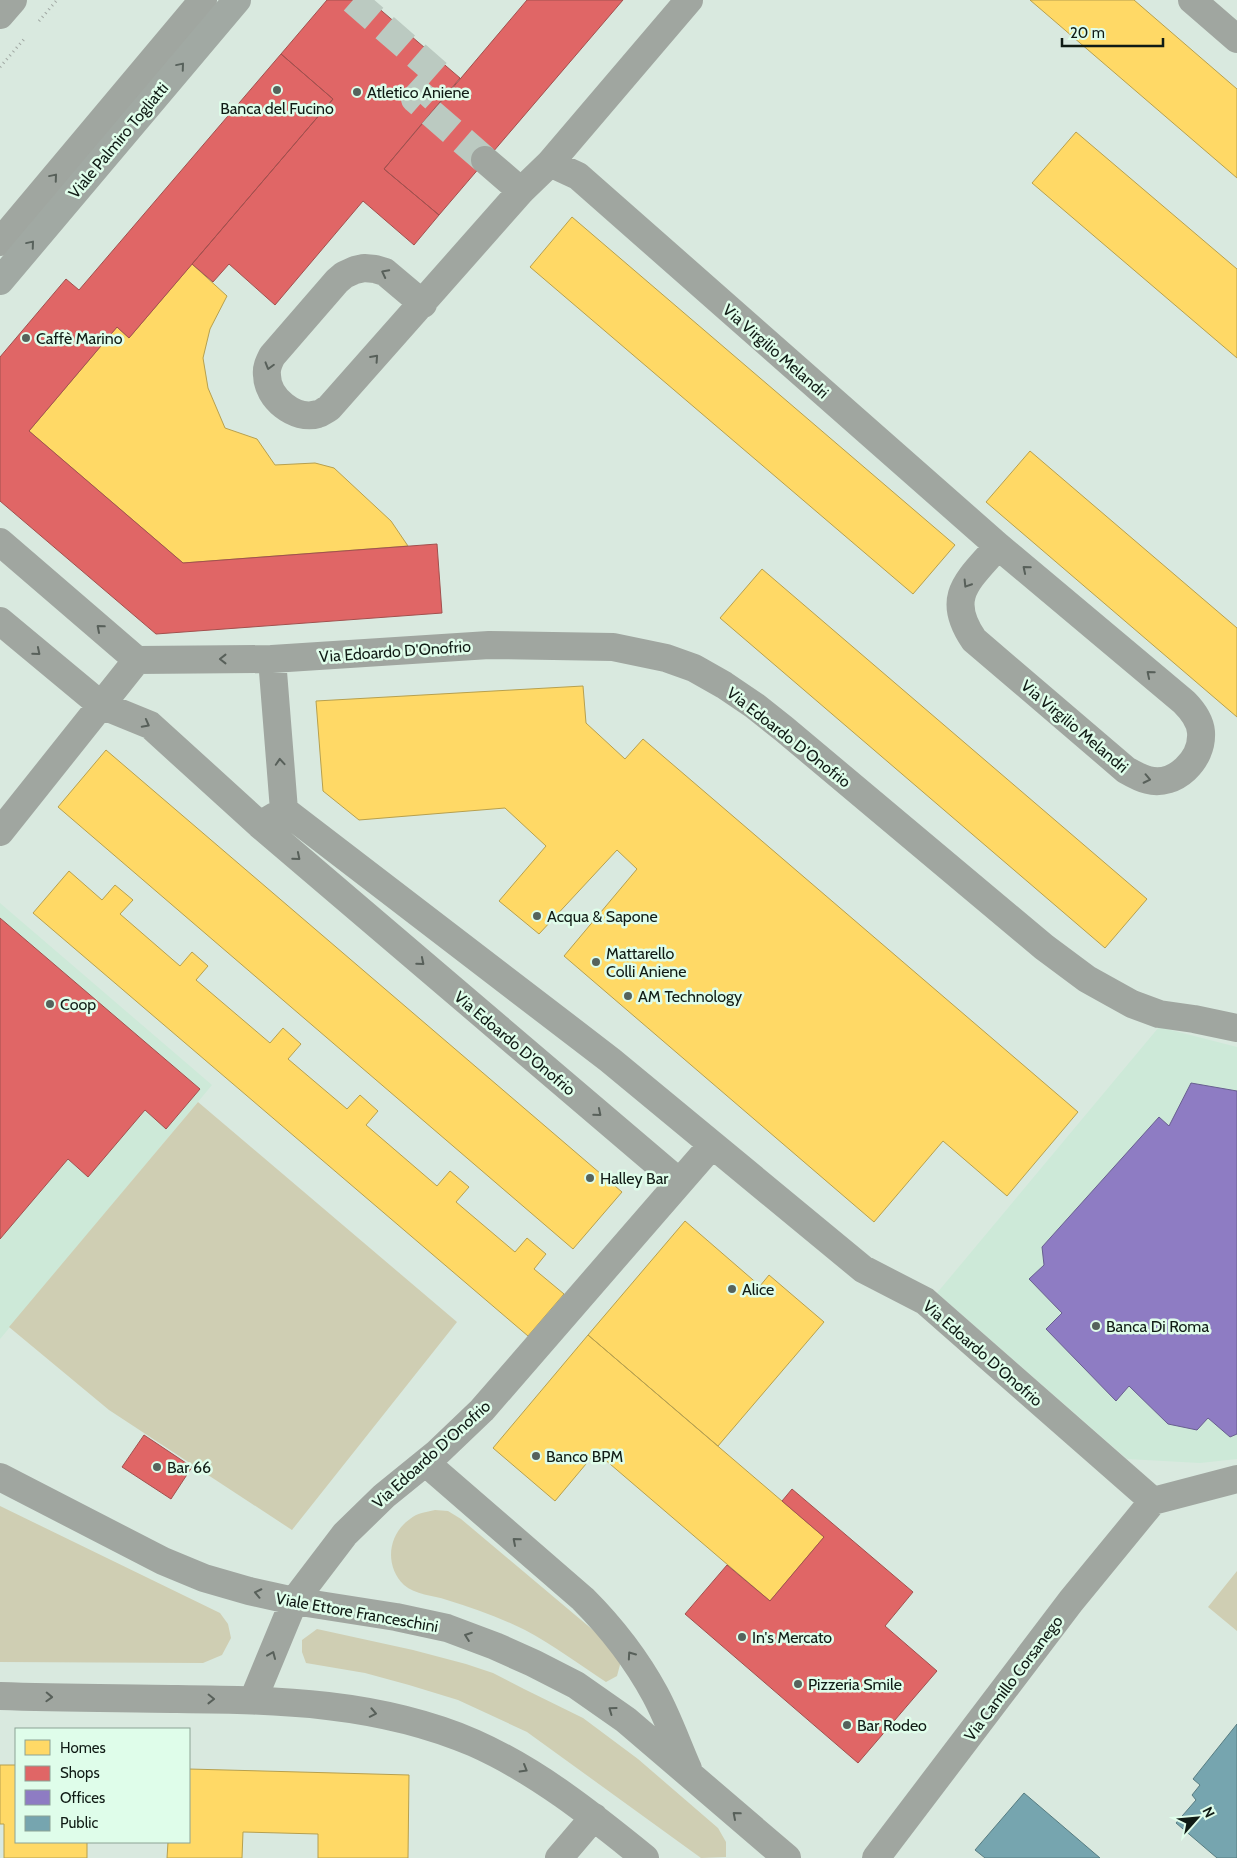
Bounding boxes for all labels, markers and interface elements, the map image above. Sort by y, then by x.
scale bar [1062,15,1163,47]
text: 20 m [1070,24,1105,42]
one-way arrow [176,63,184,72]
street label: Viale Palmiro Togliatti [65,79,172,202]
place label: Atletico Aniene [367,83,470,102]
marker: Banca del Fucino [271,84,283,96]
marker: Atletico Aniene [351,86,363,98]
place label: Banca del Fucino [220,99,334,118]
one-way arrow [48,174,57,183]
one-way arrow [26,240,35,249]
one-way arrow [381,269,390,279]
street label: Via Virgilio Melandri [719,300,832,402]
place label: Caffè Marino [36,329,123,348]
marker: Caffè Marino [20,332,32,344]
one-way arrow [369,354,378,363]
one-way arrow [264,362,275,370]
one-way arrow [1022,566,1031,575]
one-way arrow [964,579,974,588]
one-way arrow [97,625,106,634]
street label: Via Edoardo D'Onofrio [319,637,472,666]
one-way arrow [32,646,41,655]
one-way arrow [219,654,226,664]
one-way arrow [1147,670,1156,679]
street label: Via Virgilio Melandri [1017,676,1132,777]
street label: Via Edoardo D'Onofrio [723,683,855,792]
one-way arrow [140,718,149,728]
one-way arrow [274,757,285,765]
one-way arrow [1143,773,1152,784]
one-way arrow [292,851,301,860]
place label: Acqua & Sapone [547,907,658,926]
marker: Acqua & Sapone [531,910,543,922]
place label: Mattarello Colli Aniene [606,944,687,981]
marker: Mattarello Colli Aniene [590,956,602,968]
one-way arrow [415,957,424,965]
street label: Via Edoardo D'Onofrio [450,987,579,1100]
place label: AM Technology [638,987,742,1006]
marker: AM Technology [622,990,634,1002]
place label: Coop [60,995,96,1014]
marker: Coop [44,998,56,1010]
one-way arrow [592,1108,601,1116]
place label: Halley Bar [600,1169,669,1188]
marker: Halley Bar [584,1172,596,1184]
place label: Alice [742,1280,774,1299]
marker: Alice [726,1283,738,1295]
street label: Via Edoardo D'Onofrio [919,1296,1046,1411]
place label: Banca Di Roma [1106,1317,1209,1336]
marker: Banca Di Roma [1090,1320,1102,1332]
street label: Via Edoardo D'Onofrio [368,1396,494,1512]
place label: Banco BPM [546,1447,623,1466]
marker: Banco BPM [530,1450,542,1462]
place label: Bar 66 [167,1458,211,1477]
marker: Bar 66 [151,1461,163,1473]
one-way arrow [513,1538,522,1547]
one-way arrow [253,1588,262,1599]
street label: Viale Ettore Franceschini [274,1589,440,1636]
street label: Via Camillo Corsanego [960,1612,1067,1745]
place label: In's Mercato [752,1628,832,1647]
marker: In's Mercato [736,1631,748,1643]
one-way arrow [464,1632,473,1642]
one-way arrow [266,1651,277,1660]
one-way arrow [628,1652,637,1661]
place label: Pizzeria Smile [808,1675,902,1694]
marker: Pizzeria Smile [792,1678,804,1690]
one-way arrow [45,1692,53,1703]
one-way arrow [208,1694,215,1704]
one-way arrow [368,1707,377,1717]
one-way arrow [608,1707,618,1716]
place label: Bar Rodeo [857,1716,927,1735]
marker: Bar Rodeo [841,1719,853,1731]
legend [15,1728,190,1843]
text: Homes [60,1739,106,1757]
one-way arrow [519,1763,528,1773]
text: Shops [60,1764,100,1782]
text: Offices [60,1789,105,1807]
north arrow [1172,1793,1222,1843]
text: N [1198,1804,1219,1821]
one-way arrow [733,1812,742,1821]
text: Public [60,1814,98,1832]

